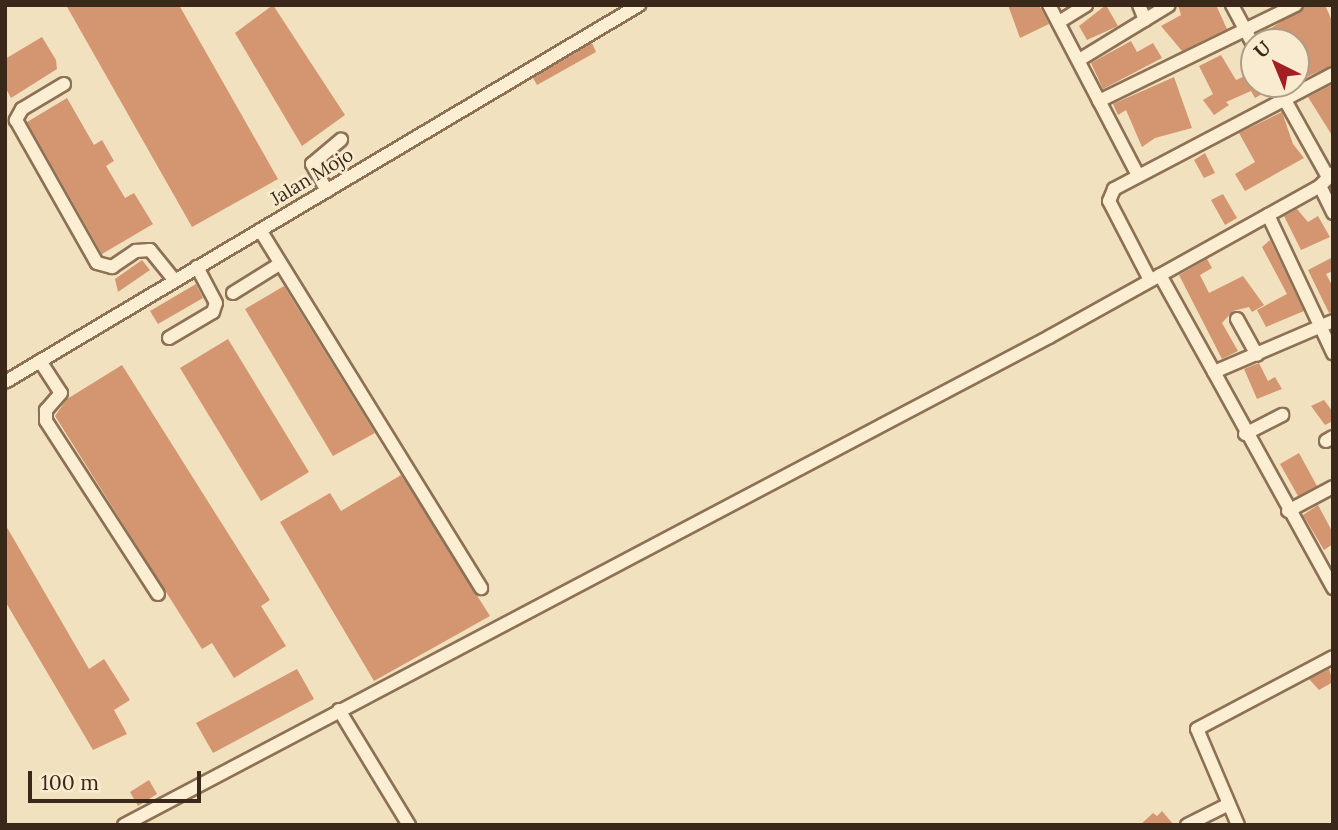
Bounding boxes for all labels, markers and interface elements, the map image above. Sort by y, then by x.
north arrow [1240,28,1310,98]
text: U [1249,35,1276,63]
street label: Jalan Mojo [266,143,358,211]
scale bar [32,756,205,800]
text: 100 m [41,769,99,796]

